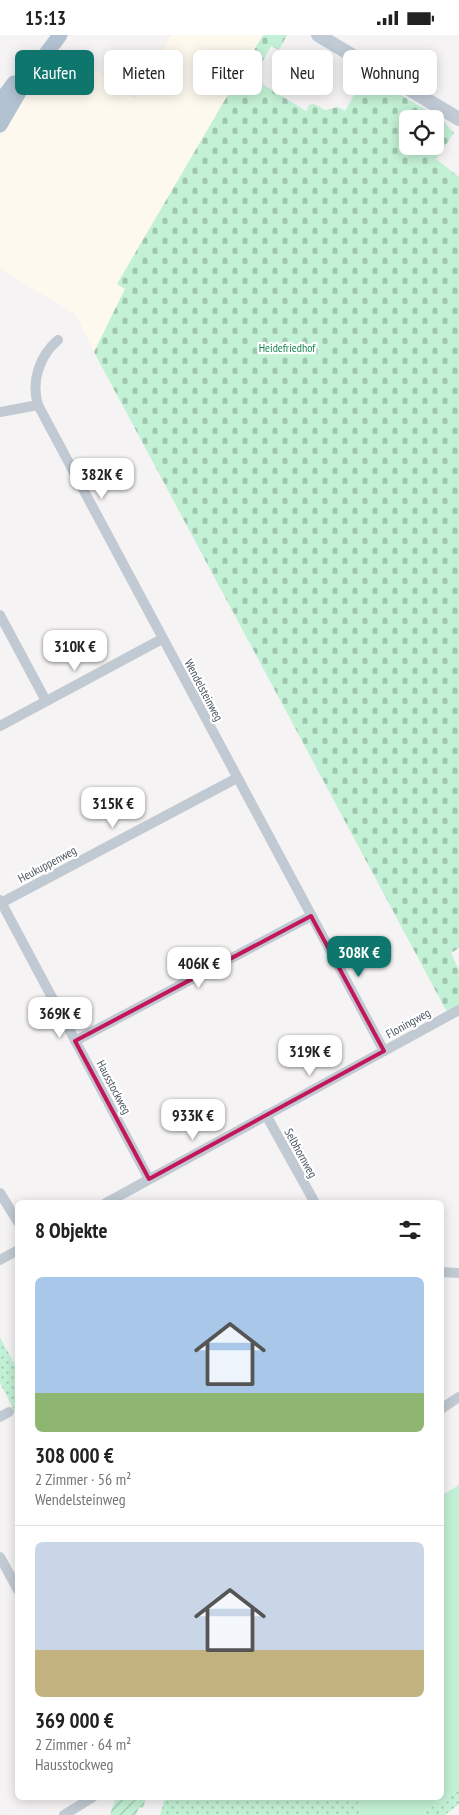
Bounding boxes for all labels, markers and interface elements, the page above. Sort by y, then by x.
text: 15:13 [25,6,66,30]
chip: Kaufen [15,50,94,95]
chip: Mieten [104,50,183,95]
chip: Filter [193,50,262,95]
chip: Neu [272,50,333,95]
chip: Wohnung [343,50,437,95]
map controls [399,110,444,155]
button: locate [399,110,444,155]
park label: Heidefriedhof [259,340,316,355]
pin: 382K € [61,457,143,500]
text: 382K € [81,464,123,484]
pin: 310K € [34,629,116,672]
text: 310K € [54,636,96,656]
street label: Wendelsteinweg [181,656,227,724]
pin: 315K € [72,787,154,829]
text: 315K € [92,793,134,813]
street label: Heukuppenweg [15,842,79,886]
pin: 308K € [318,935,400,978]
text: 308K € [338,942,380,962]
pin: 406K € [158,947,240,989]
text: 406K € [178,953,220,973]
pin: 369K € [19,997,101,1039]
text: 369K € [39,1003,81,1023]
street label: Floningweg [383,1005,433,1041]
pin: 319K € [269,1035,351,1077]
text: 319K € [289,1041,331,1061]
street label: Hausstockweg [94,1057,134,1117]
pin: 933K € [152,1099,234,1141]
text: 933K € [172,1105,214,1125]
street label: Selbhornweg [281,1126,321,1180]
icon: filters [396,1216,424,1244]
text: 8 Objekte [35,1217,107,1244]
icon: home [185,1309,275,1399]
text: 308 000 € [35,1442,114,1469]
text: 2 Zimmer · 56 m² [35,1469,131,1489]
text: Wendelsteinweg [35,1489,126,1509]
icon: home [185,1575,275,1665]
text: 369 000 € [35,1707,114,1734]
text: 2 Zimmer · 64 m² [35,1734,131,1754]
text: Hausstockweg [35,1754,114,1774]

